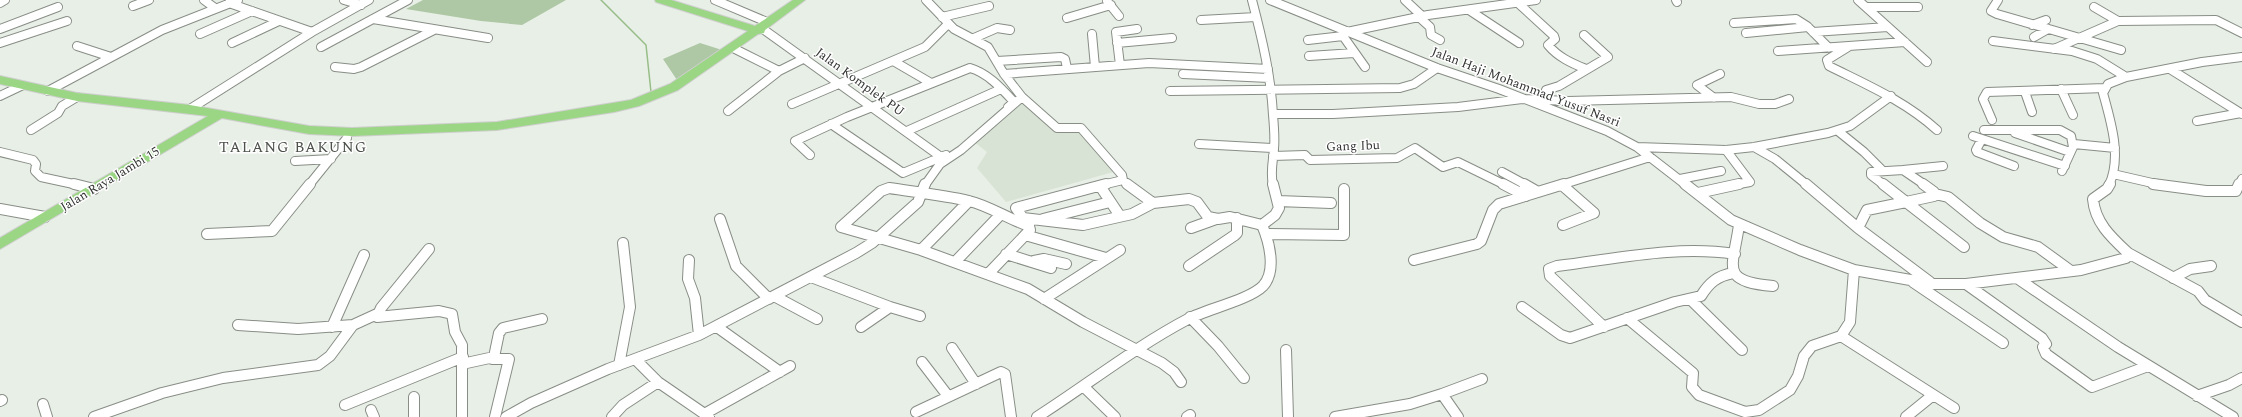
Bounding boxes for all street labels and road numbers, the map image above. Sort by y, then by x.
street label: Jalan Haji Mohammad Yusuf Nasri [1429,42,1623,132]
street label: Jalan Komplek PU [811,43,909,121]
street label: Gang Ibu [1326,135,1380,157]
street label: Jalan Raya Jambi 15 [57,141,163,217]

